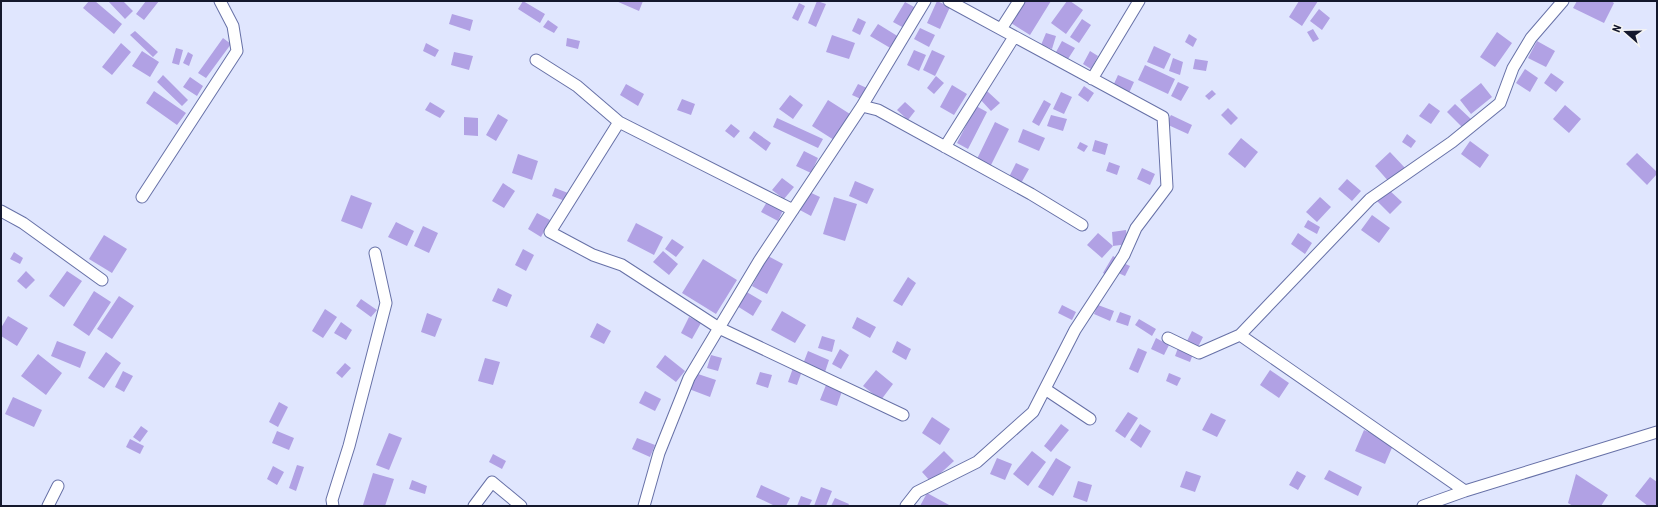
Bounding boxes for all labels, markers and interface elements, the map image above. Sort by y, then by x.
north arrow [1606,12,1646,52]
text: N [1610,23,1624,34]

